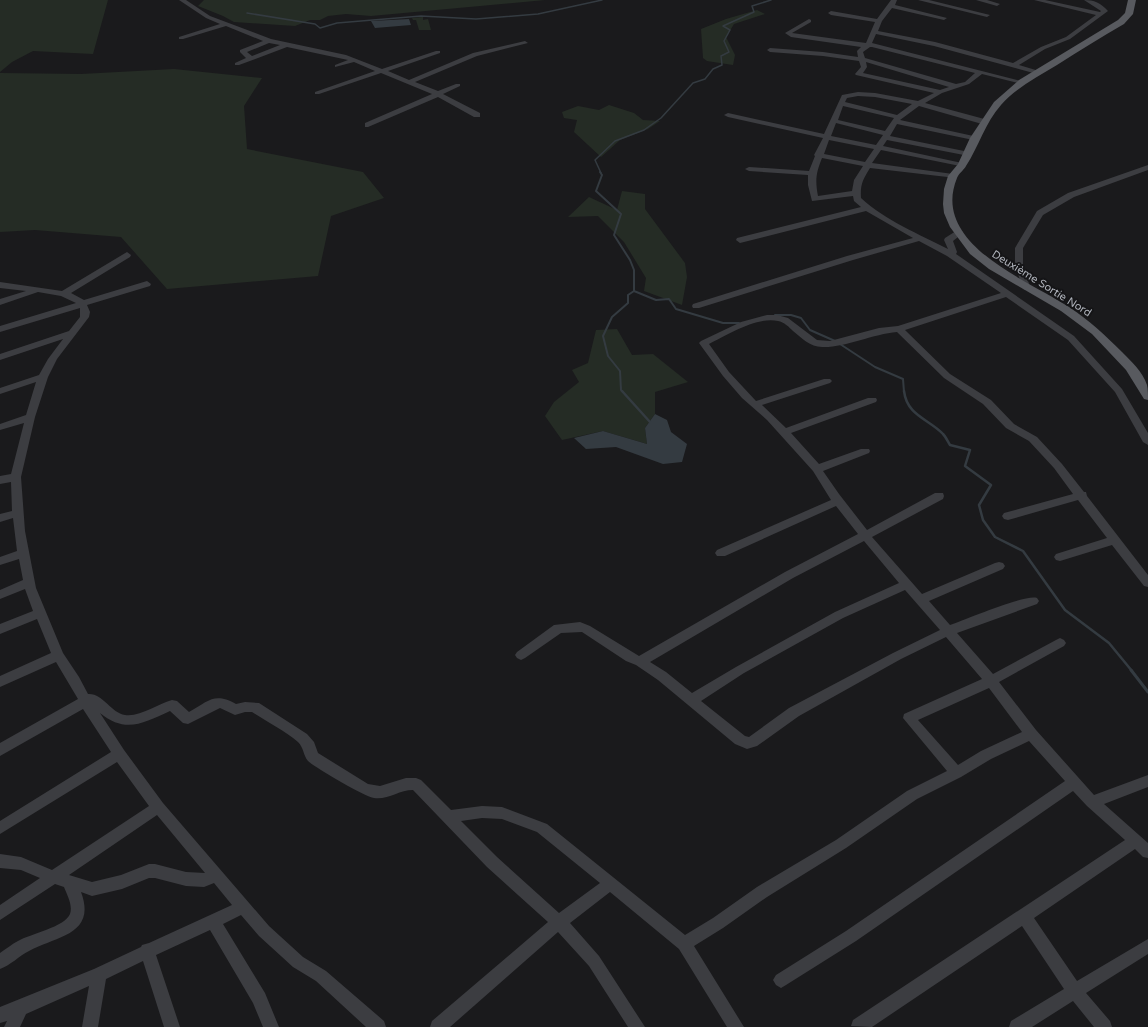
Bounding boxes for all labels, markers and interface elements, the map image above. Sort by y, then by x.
street label: Deuxième Sortie Nord [990,247,1094,319]

